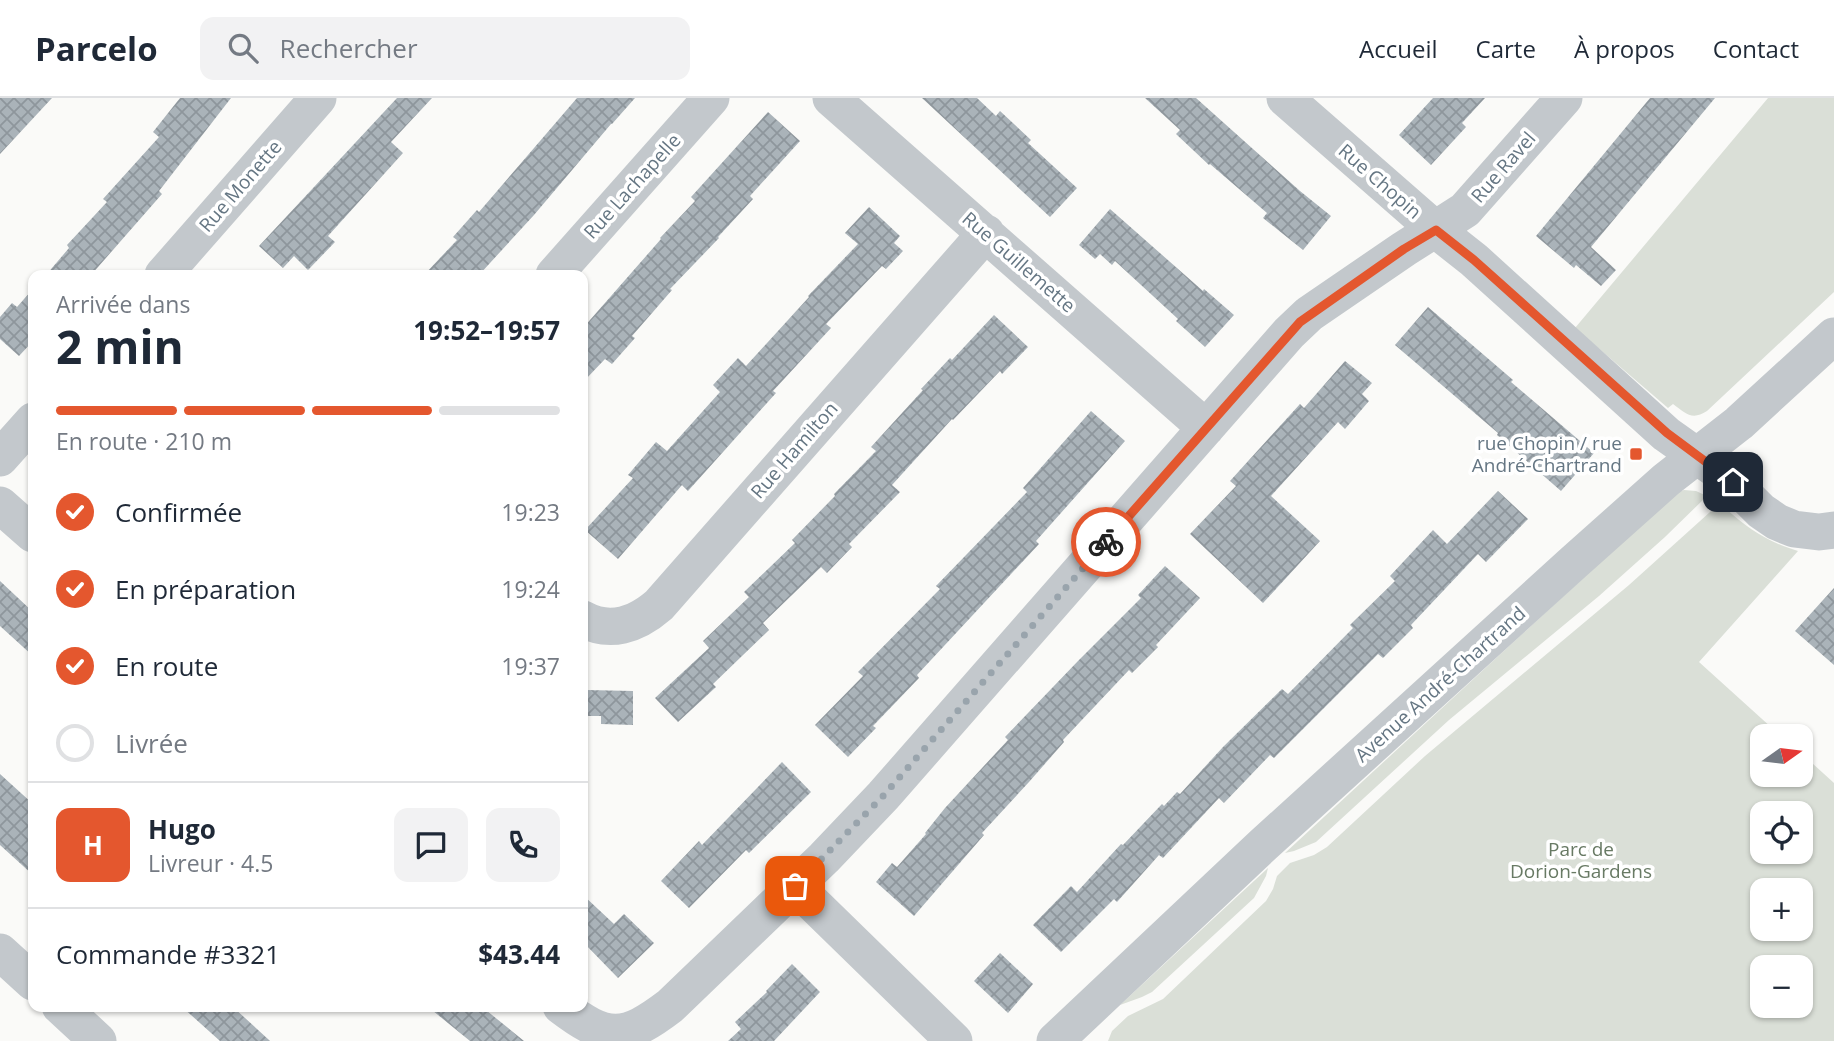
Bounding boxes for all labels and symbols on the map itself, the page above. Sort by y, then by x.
street label: Rue Ravel [1465,126,1541,208]
street label: Rue Lachapelle [578,128,686,244]
street label: Rue Monette [193,134,287,238]
street label: Rue Chopin [1333,138,1427,224]
street label: Rue Guillemette [957,206,1081,318]
street label: Rue Hamilton [745,396,843,504]
place label: rue Chopin / rue André-Chartrand [1472,430,1622,478]
marker: rue Chopin / rue André-Chartrand [1628,446,1644,462]
pin [1703,452,1763,512]
courier [1071,507,1141,577]
street label: Avenue André-Chartrand [1349,600,1531,768]
north arrow [1750,724,1813,788]
park label: Parc de Dorion-Gardens [1510,836,1652,884]
pin [765,856,825,916]

